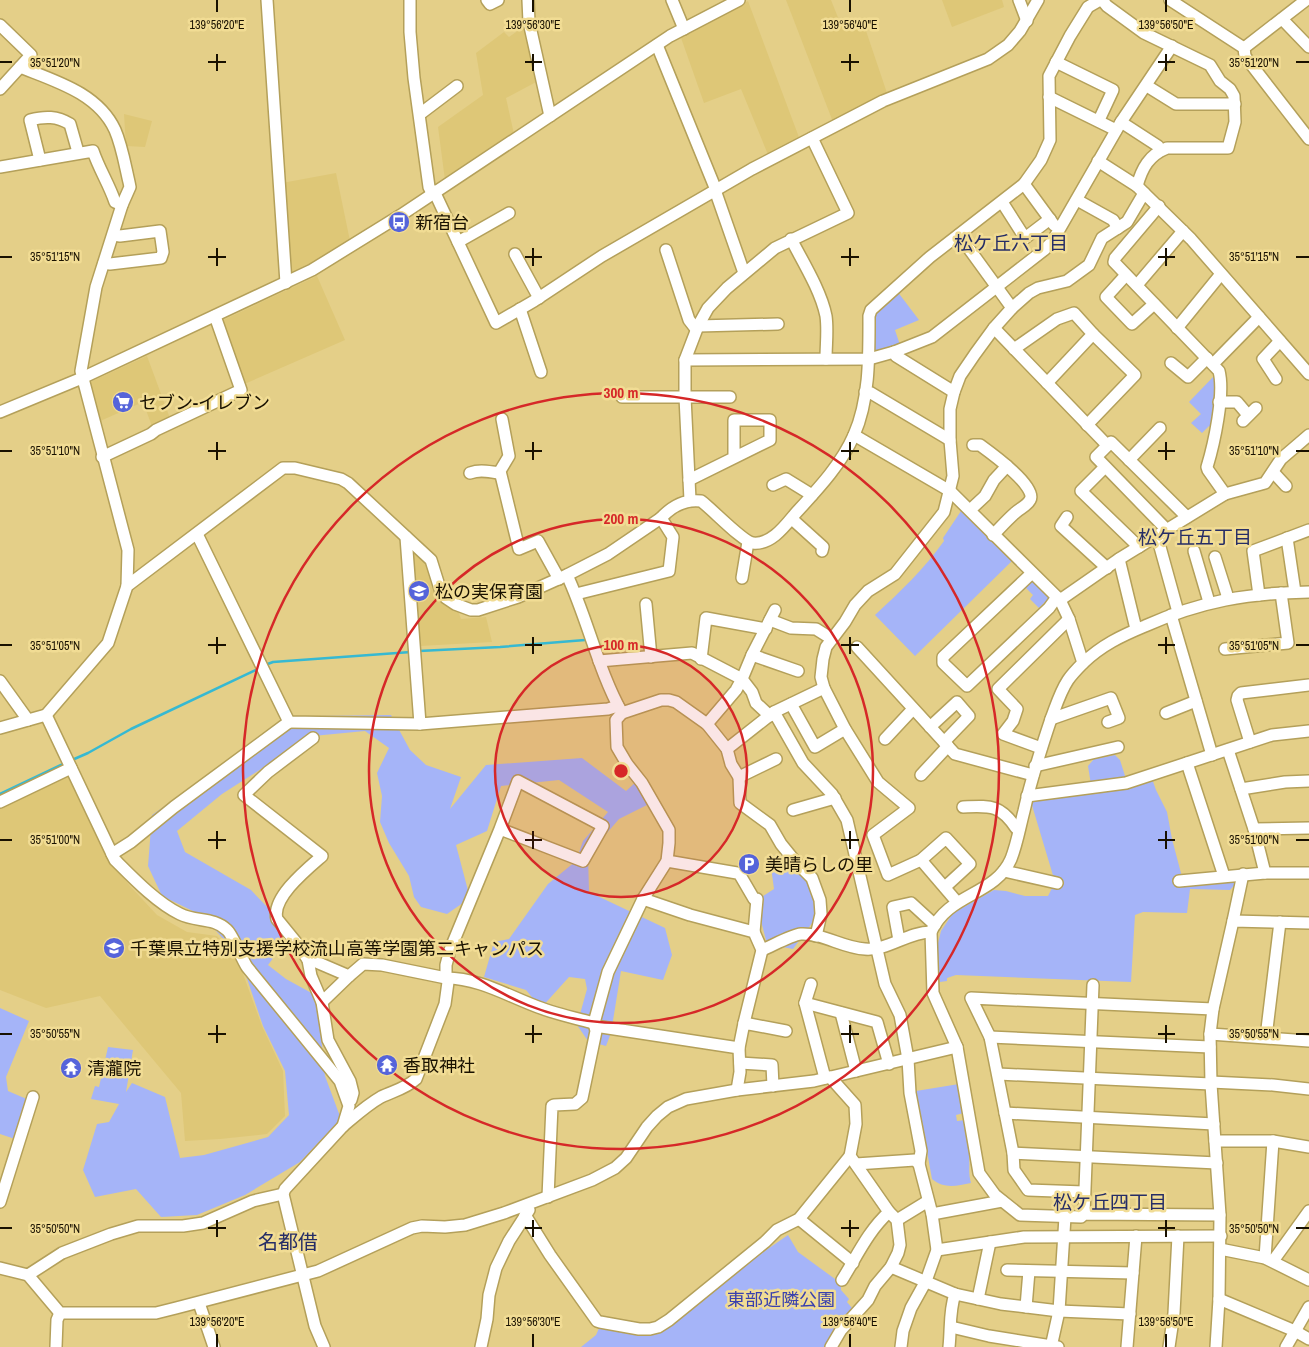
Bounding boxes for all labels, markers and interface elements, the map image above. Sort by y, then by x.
text: 139°56'20"E [189,17,245,33]
text: 139°56'30"E [505,17,561,33]
text: 139°56'40"E [822,17,878,33]
text: 139°56'50"E [1138,17,1194,33]
text: 35°51'20"N [30,55,80,71]
text: 35°51'20"N [1229,55,1279,71]
bus stop icon: 新宿台 [387,210,411,234]
place label: 新宿台 [415,210,469,235]
district label: 松ケ丘六丁目 [954,230,1068,256]
text: 35°51'15"N [30,249,80,265]
text: 35°51'15"N [1229,249,1279,265]
text: 300 m [604,382,638,403]
supermarket icon: セブン-イレブン [111,390,135,414]
place label: セブン-イレブン [139,390,270,415]
text: 35°51'10"N [30,443,80,459]
text: 35°51'10"N [1229,443,1279,459]
text: 200 m [604,508,638,529]
district label: 松ケ丘五丁目 [1138,524,1252,550]
school or university icon: 松の実保育園 [407,579,431,603]
place label: 松の実保育園 [435,579,543,604]
text: 100 m [604,634,638,655]
text: 35°51'05"N [30,638,80,654]
text: 35°51'05"N [1229,638,1279,654]
centre of rings [612,762,630,780]
text: 35°51'00"N [30,832,80,848]
text: 35°51'00"N [1229,832,1279,848]
parking icon: 美晴らしの里 [737,852,761,876]
place label: 美晴らしの里 [765,852,873,877]
school or university icon: 千葉県立特別支援学校流山高等学園第二キャンパス [102,936,126,960]
place label: 千葉県立特別支援学校流山高等学園第二キャンパス [130,936,544,961]
text: 35°50'55"N [30,1026,80,1042]
text: 35°50'55"N [1229,1026,1279,1042]
temple icon: 香取神社 [375,1053,399,1077]
place label: 香取神社 [403,1053,475,1078]
temple icon: 清瀧院 [59,1056,83,1080]
place label: 清瀧院 [87,1056,141,1081]
district label: 松ケ丘四丁目 [1053,1189,1167,1215]
text: 35°50'50"N [30,1221,80,1237]
text: 35°50'50"N [1229,1221,1279,1237]
district label: 名都借 [258,1228,318,1255]
park label: 東部近隣公園 [727,1287,835,1312]
text: 139°56'20"E [189,1314,245,1330]
text: 139°56'30"E [505,1314,561,1330]
text: 139°56'40"E [822,1314,878,1330]
text: 139°56'50"E [1138,1314,1194,1330]

